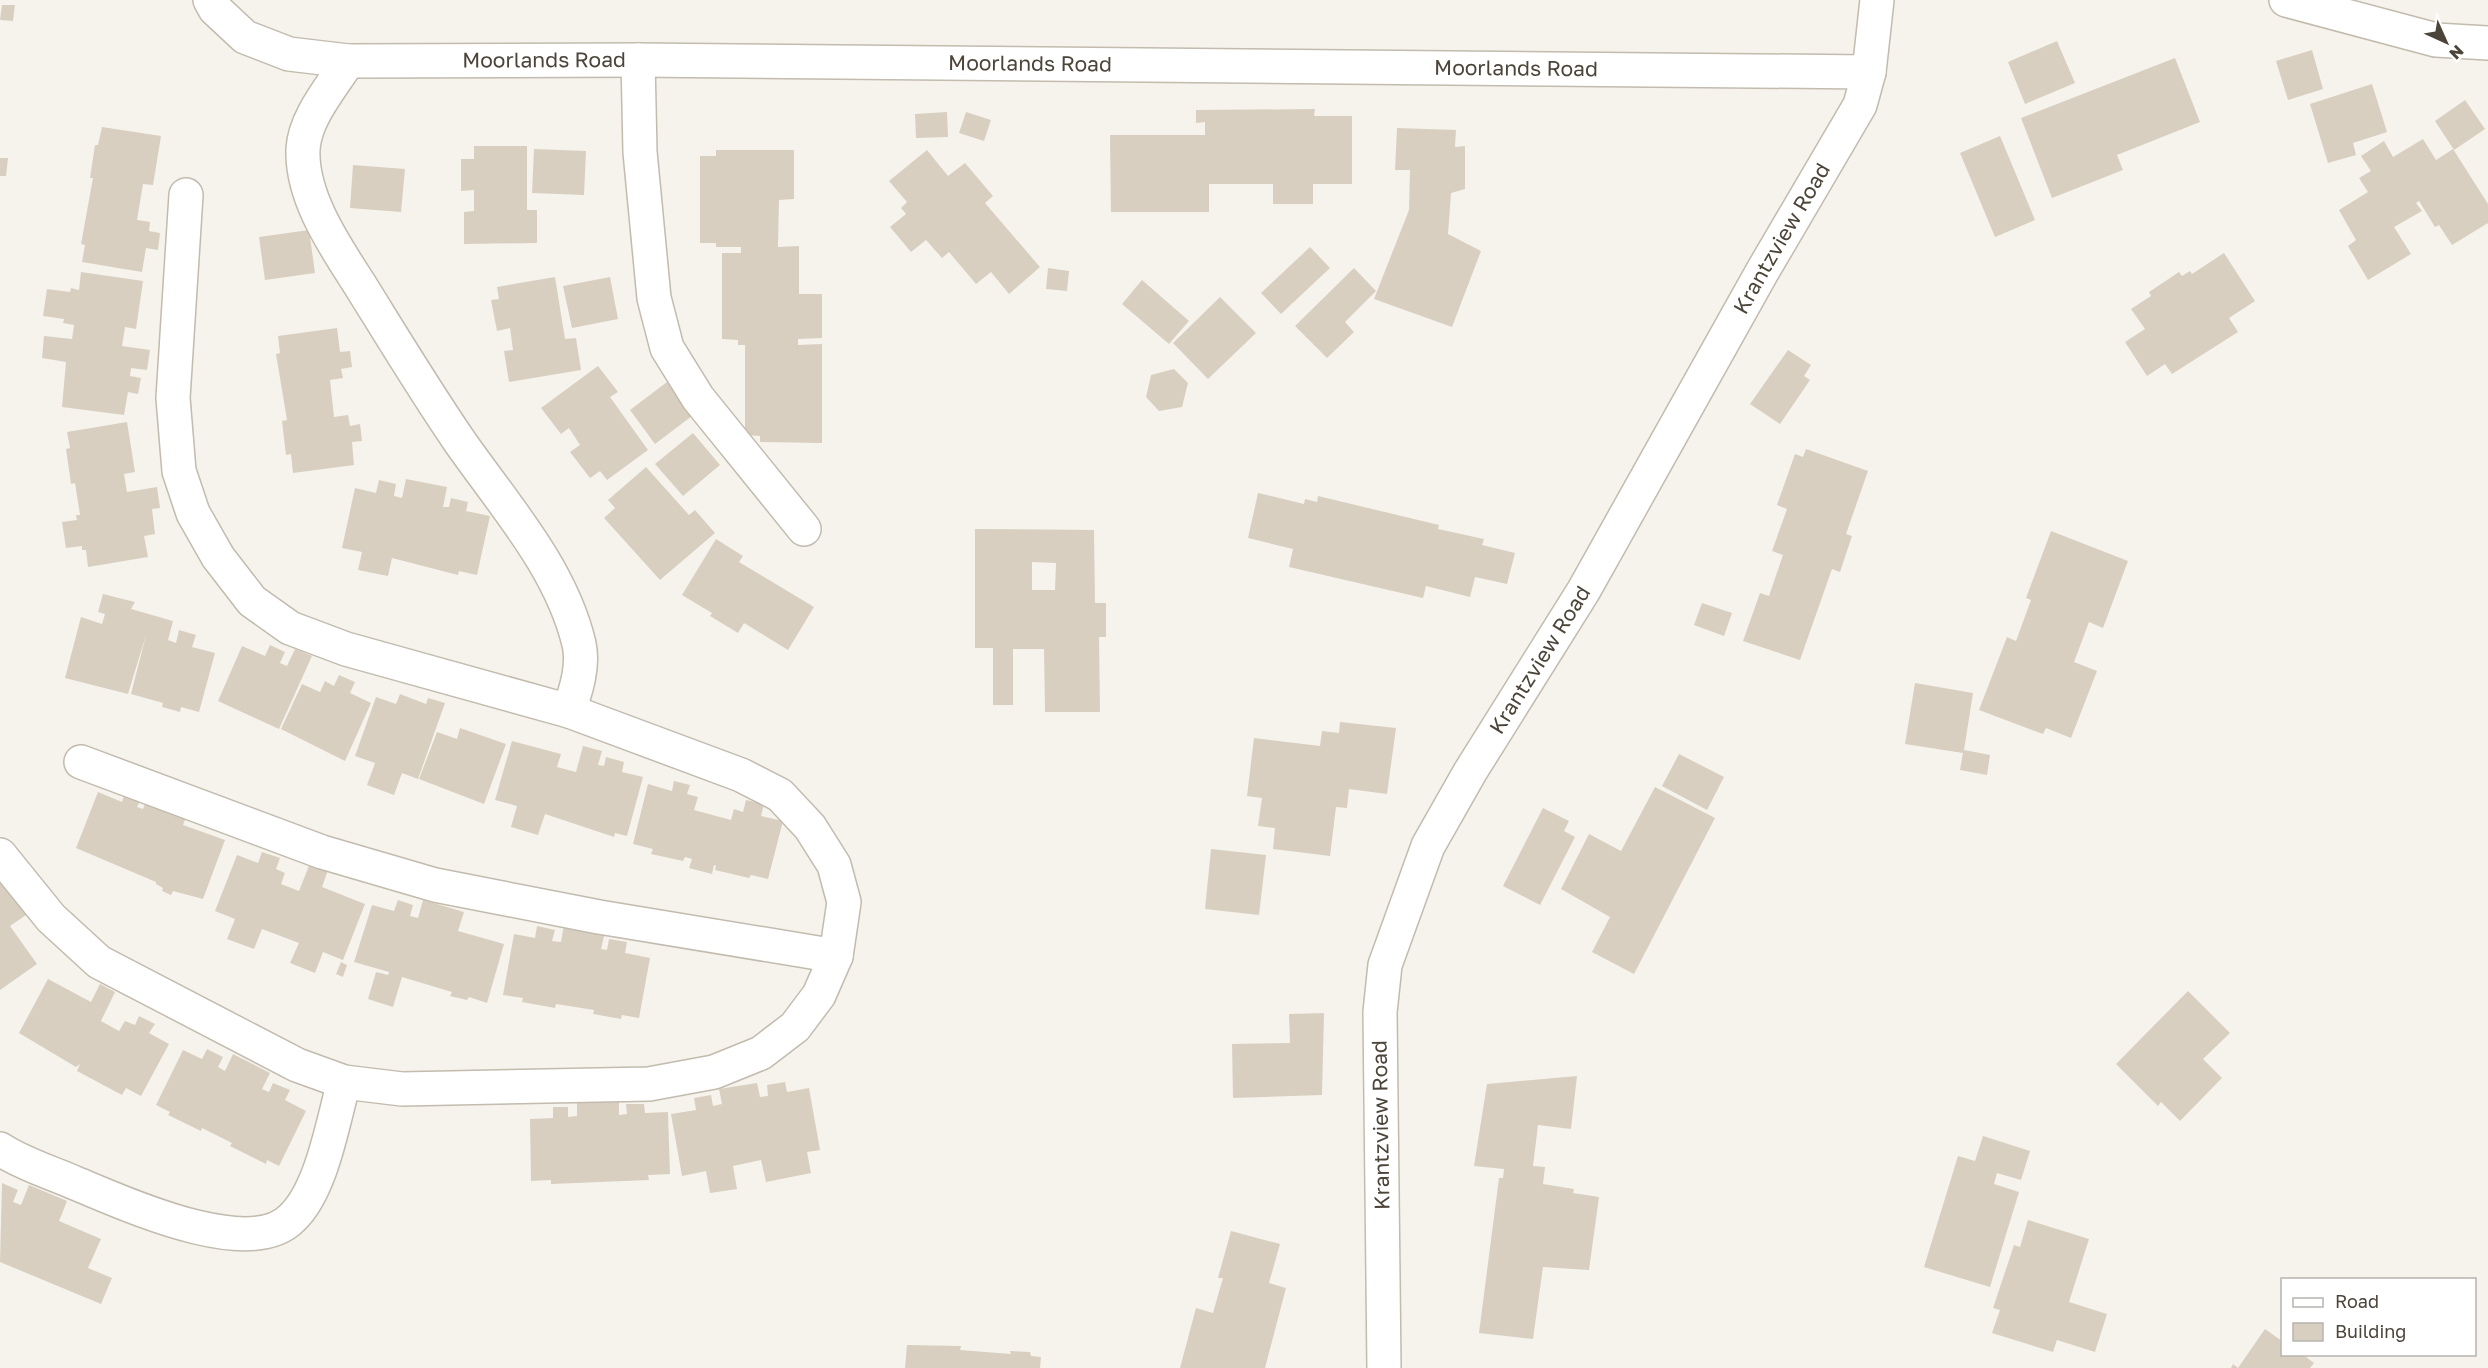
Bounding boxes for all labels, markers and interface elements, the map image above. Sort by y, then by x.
north arrow [2416,12,2476,72]
text: N [2445,41,2468,64]
street label: Moorlands Road [462,46,626,73]
street label: Moorlands Road [948,49,1112,77]
street label: Moorlands Road [1434,54,1598,81]
street label: Krantzview Road [1727,158,1835,318]
street label: Krantzview Road [1483,581,1595,738]
street label: Krantzview Road [1366,1040,1394,1210]
legend [2281,1278,2476,1356]
text: Road [2335,1290,2379,1312]
text: Building [2335,1320,2406,1342]

